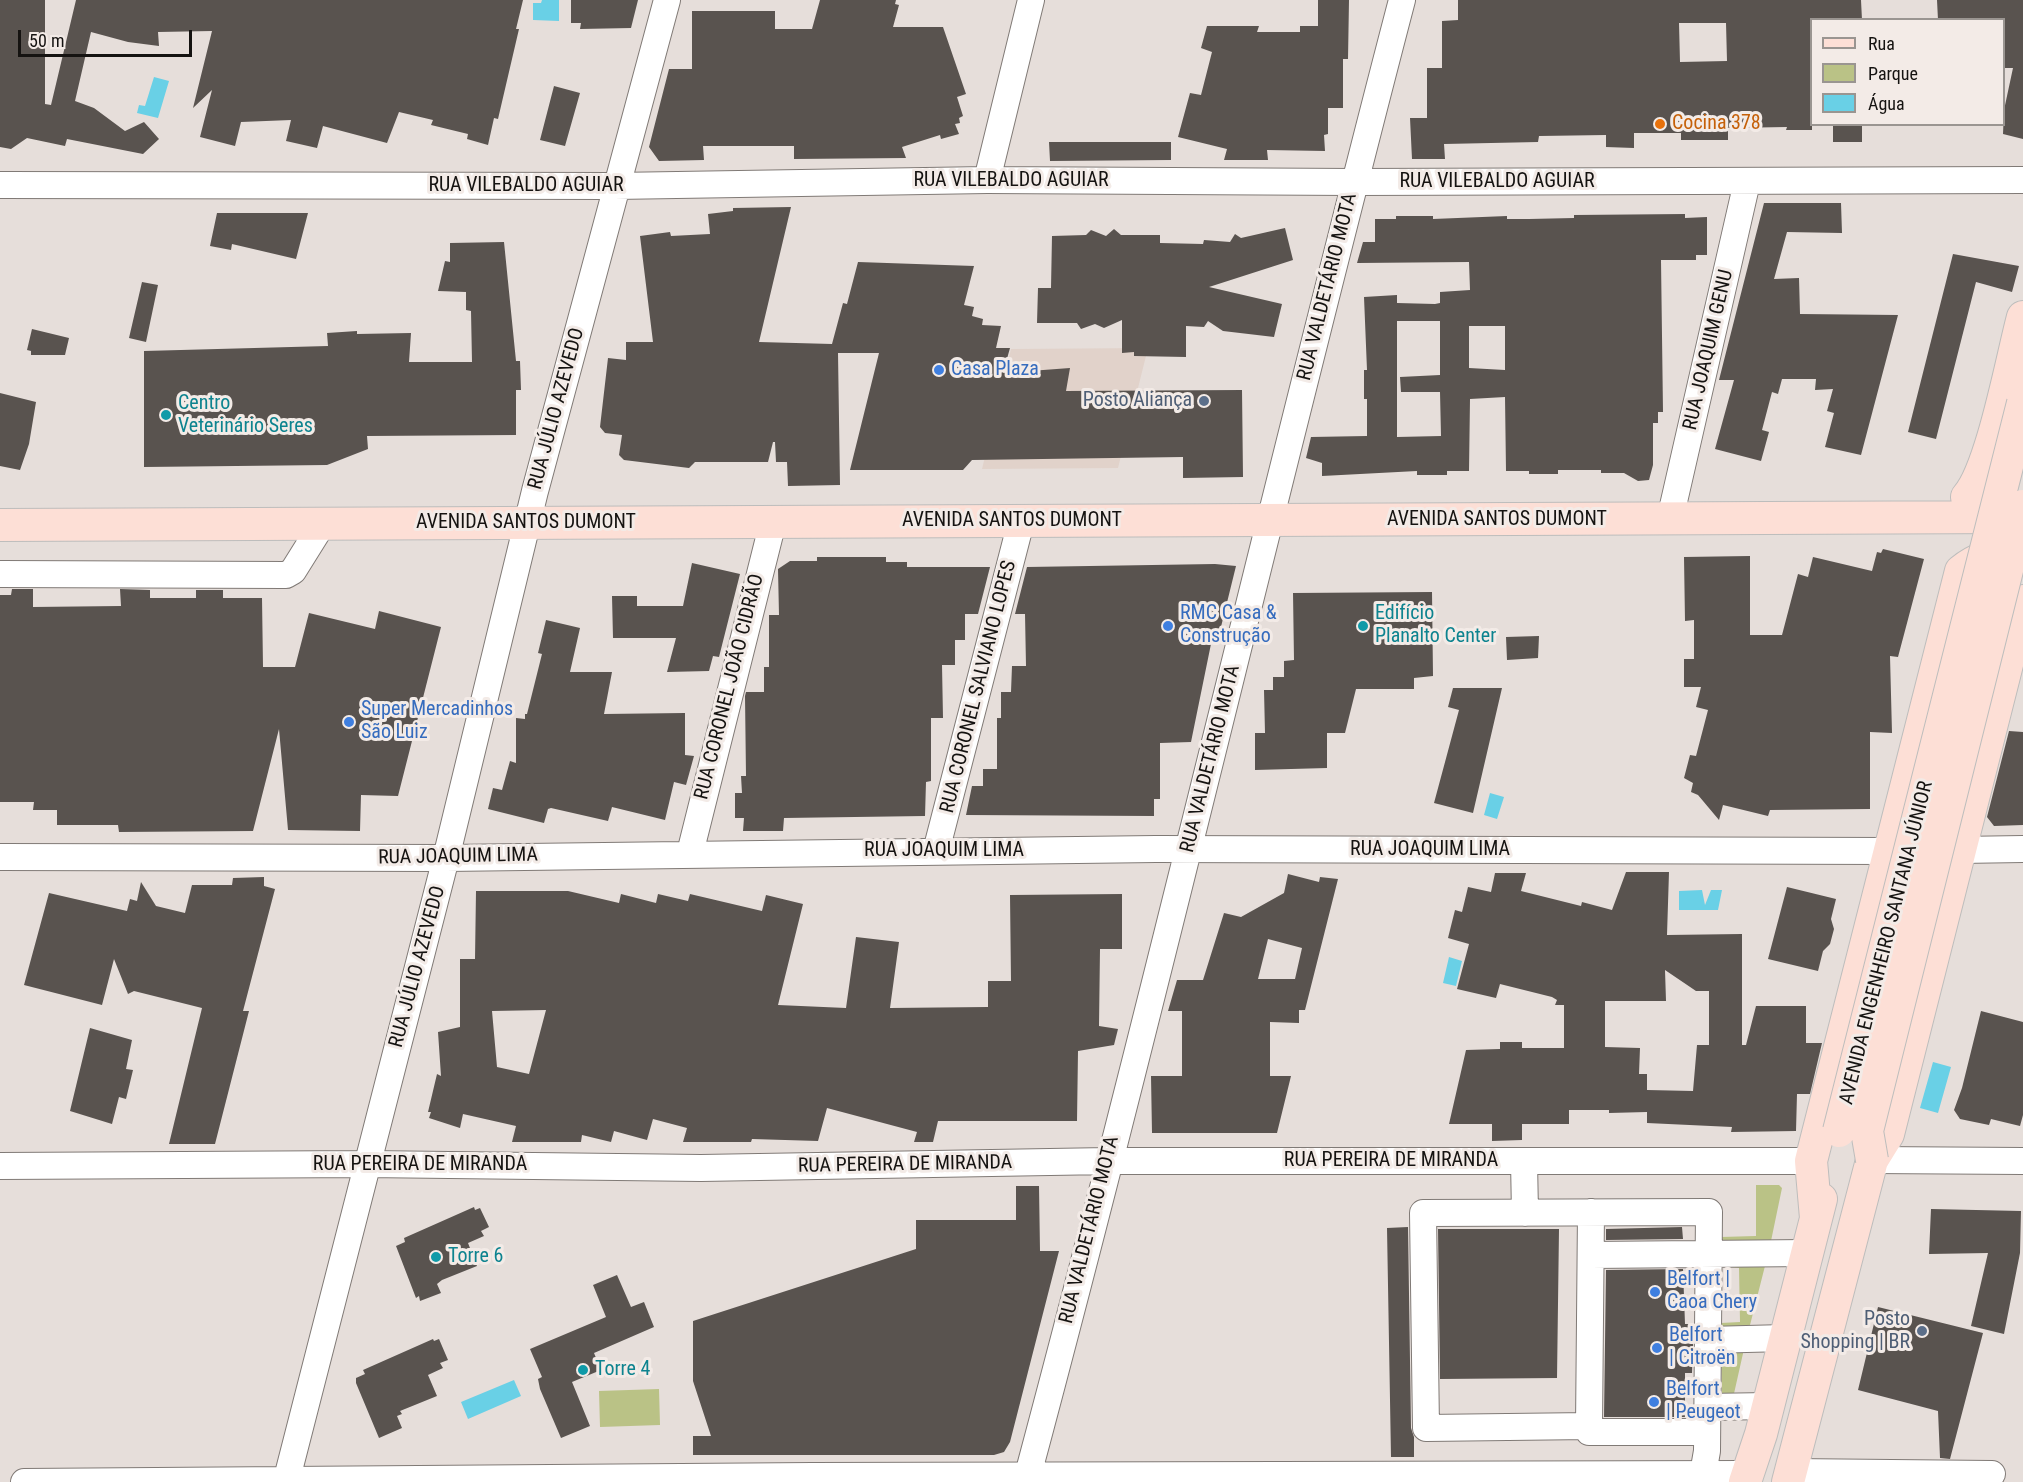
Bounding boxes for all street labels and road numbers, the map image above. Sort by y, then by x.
street label: RUA VILEBALDO AGUIAR [913,169,1109,193]
street label: RUA VILEBALDO AGUIAR [1399,170,1595,194]
street label: RUA VILEBALDO AGUIAR [428,174,624,198]
street label: RUA VALDETÁRIO MOTA [1293,191,1363,383]
street label: RUA JOAQUIM GENU [1679,267,1739,433]
street label: RUA JÚLIO AZEVEDO [524,326,590,492]
street label: AVENIDA SANTOS DUMONT [1387,508,1607,532]
street label: AVENIDA SANTOS DUMONT [902,509,1122,533]
street label: AVENIDA SANTOS DUMONT [416,511,636,535]
street label: RUA CORONEL SALVIANO LOPES [936,558,1022,816]
street label: RUA CORONEL JOÃO CIDRÃO [690,572,770,802]
street label: RUA VALDETÁRIO MOTA [1176,663,1246,855]
street label: AVENIDA ENGENHEIRO SANTANA JÚNIOR [1835,779,1939,1107]
street label: RUA JOAQUIM LIMA [1350,838,1510,862]
street label: RUA JOAQUIM LIMA [864,839,1024,863]
street label: RUA JOAQUIM LIMA [378,844,538,870]
street label: RUA JÚLIO AZEVEDO [385,884,451,1050]
street label: RUA VALDETÁRIO MOTA [1055,1134,1125,1326]
street label: RUA PEREIRA DE MIRANDA [1284,1149,1498,1173]
street label: RUA PEREIRA DE MIRANDA [798,1151,1012,1179]
street label: RUA PEREIRA DE MIRANDA [313,1153,527,1177]

